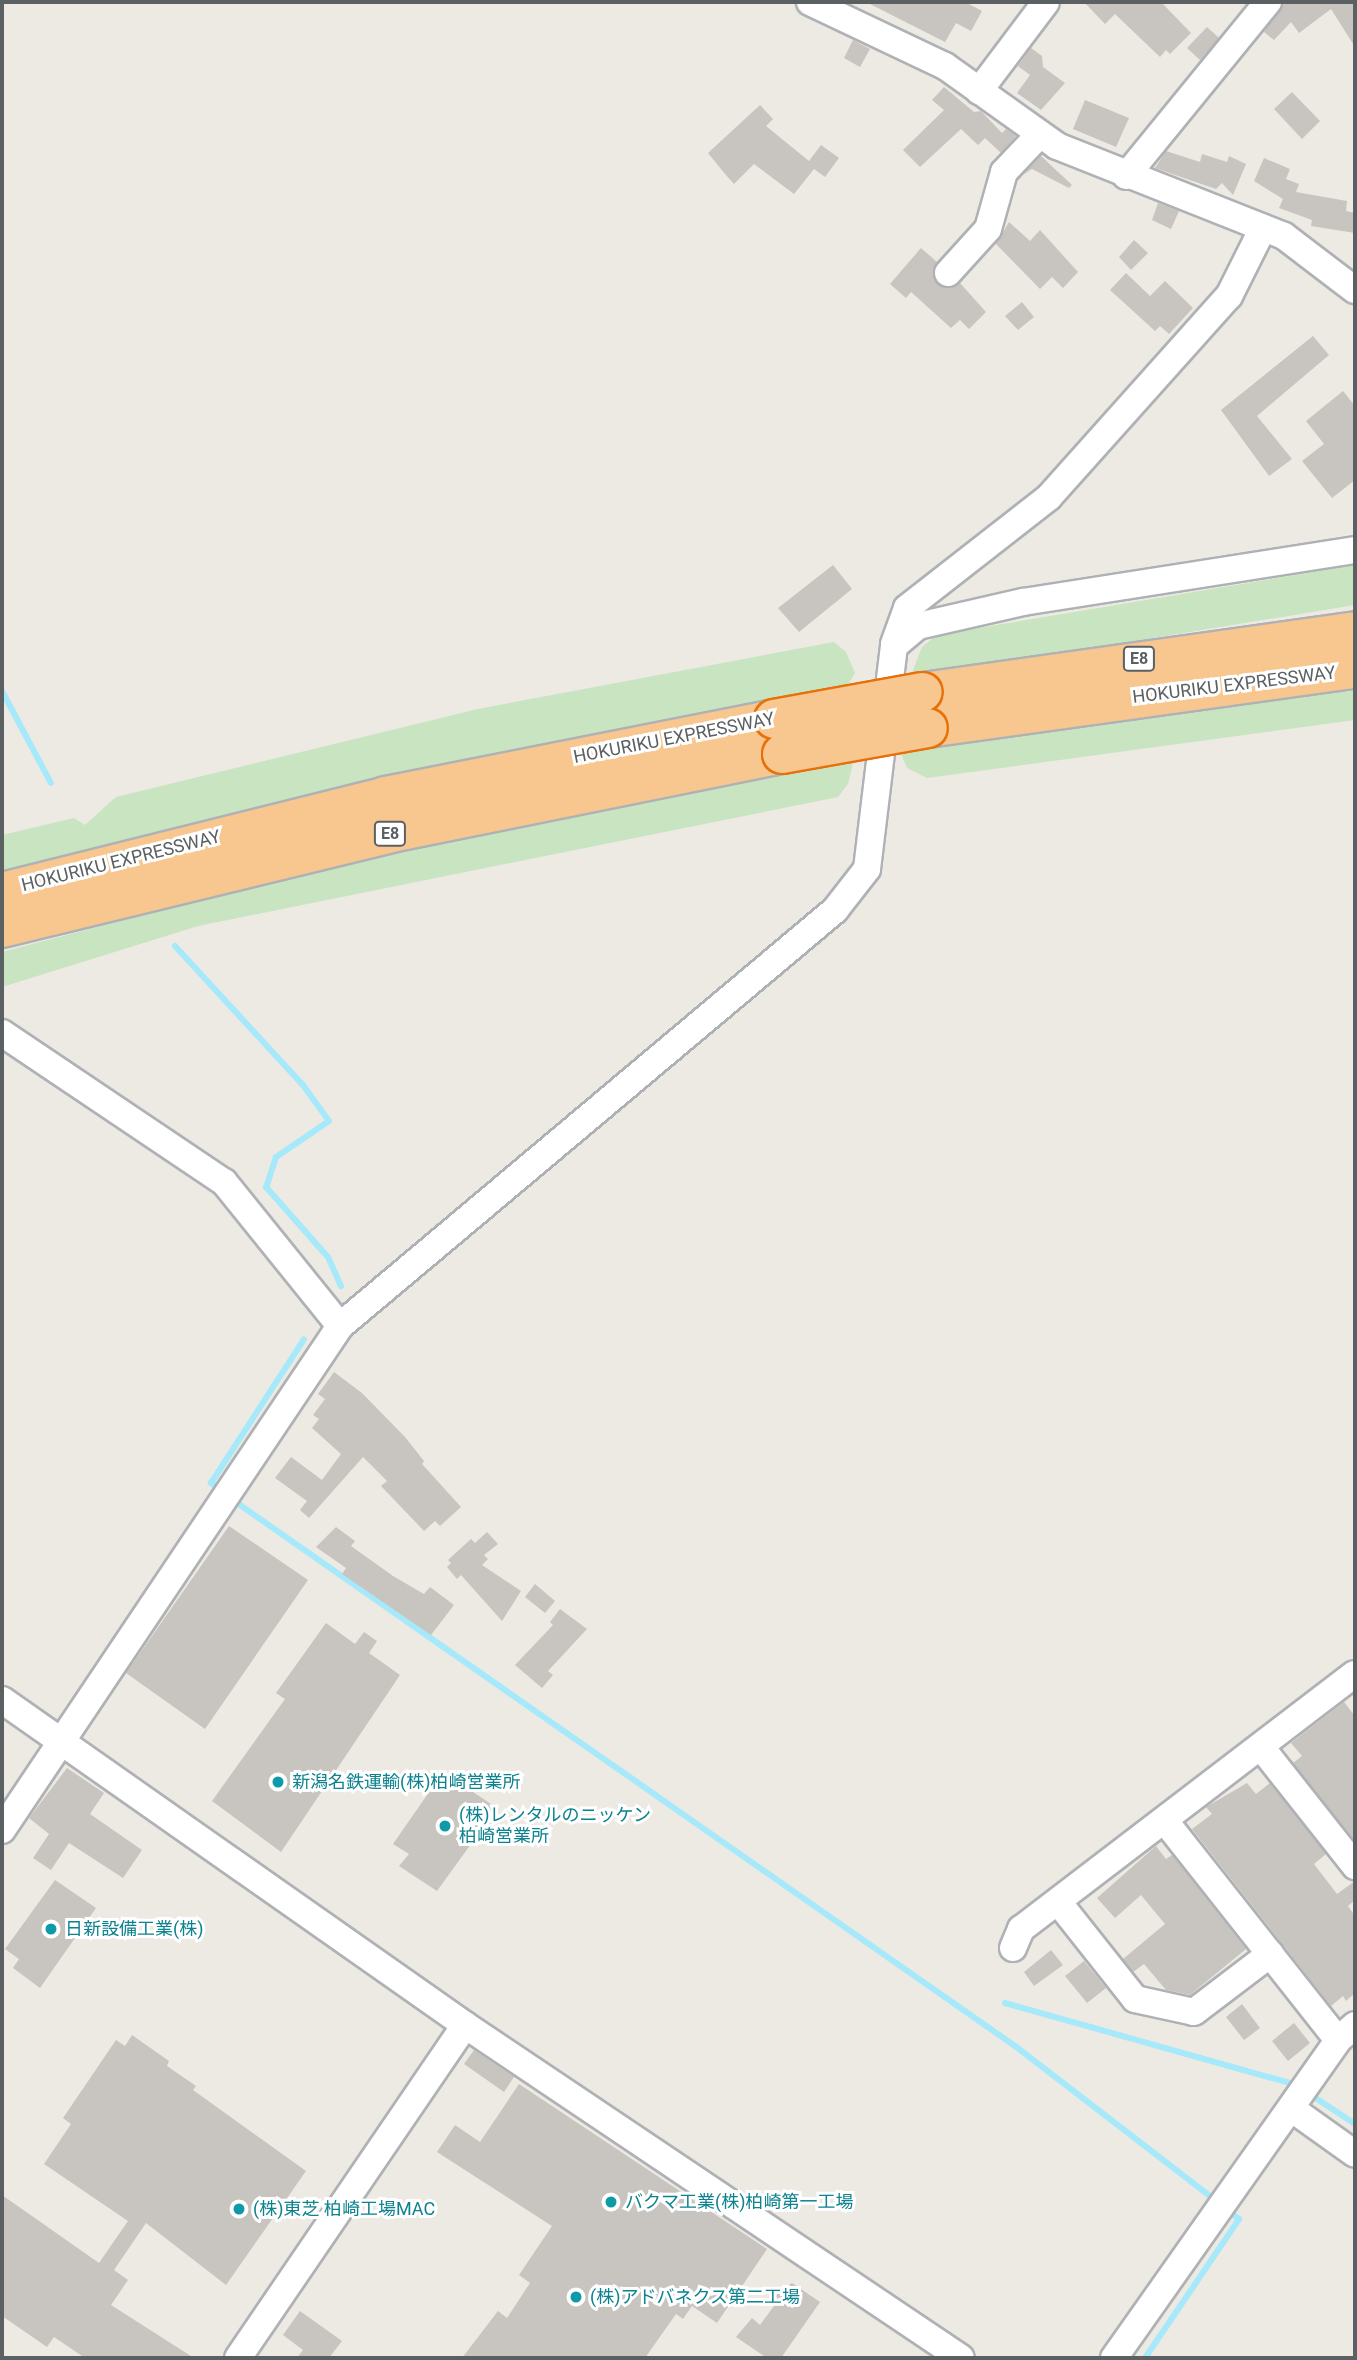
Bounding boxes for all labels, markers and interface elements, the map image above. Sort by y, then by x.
road number: E8 [1122,646,1156,672]
street label: HOKURIKU EXPRESSWAY [1131,662,1337,708]
street label: HOKURIKU EXPRESSWAY [572,708,776,768]
road number: E8 [372,821,408,846]
street label: HOKURIKU EXPRESSWAY [19,826,223,896]
place label: 新潟名鉄運輸(株)柏崎営業所 [292,1771,520,1793]
marker: 新潟名鉄運輸(株)柏崎営業所 [270,1774,286,1790]
place label: (株)レンタルのニッケン 柏崎営業所 [459,1805,651,1848]
marker: (株)レンタルのニッケン 柏崎営業所 [437,1818,453,1834]
place label: 日新設備工業(株) [65,1918,203,1940]
marker: 日新設備工業(株) [43,1921,59,1937]
place label: バクマ工業(株)柏崎第一工場 [625,2191,853,2213]
marker: バクマ工業(株)柏崎第一工場 [603,2194,619,2210]
place label: (株)東芝 柏崎工場MAC [253,2198,435,2220]
marker: (株)東芝 柏崎工場MAC [231,2201,247,2217]
place label: (株)アドバネクス第二工場 [590,2286,800,2308]
marker: (株)アドバネクス第二工場 [568,2289,584,2305]

